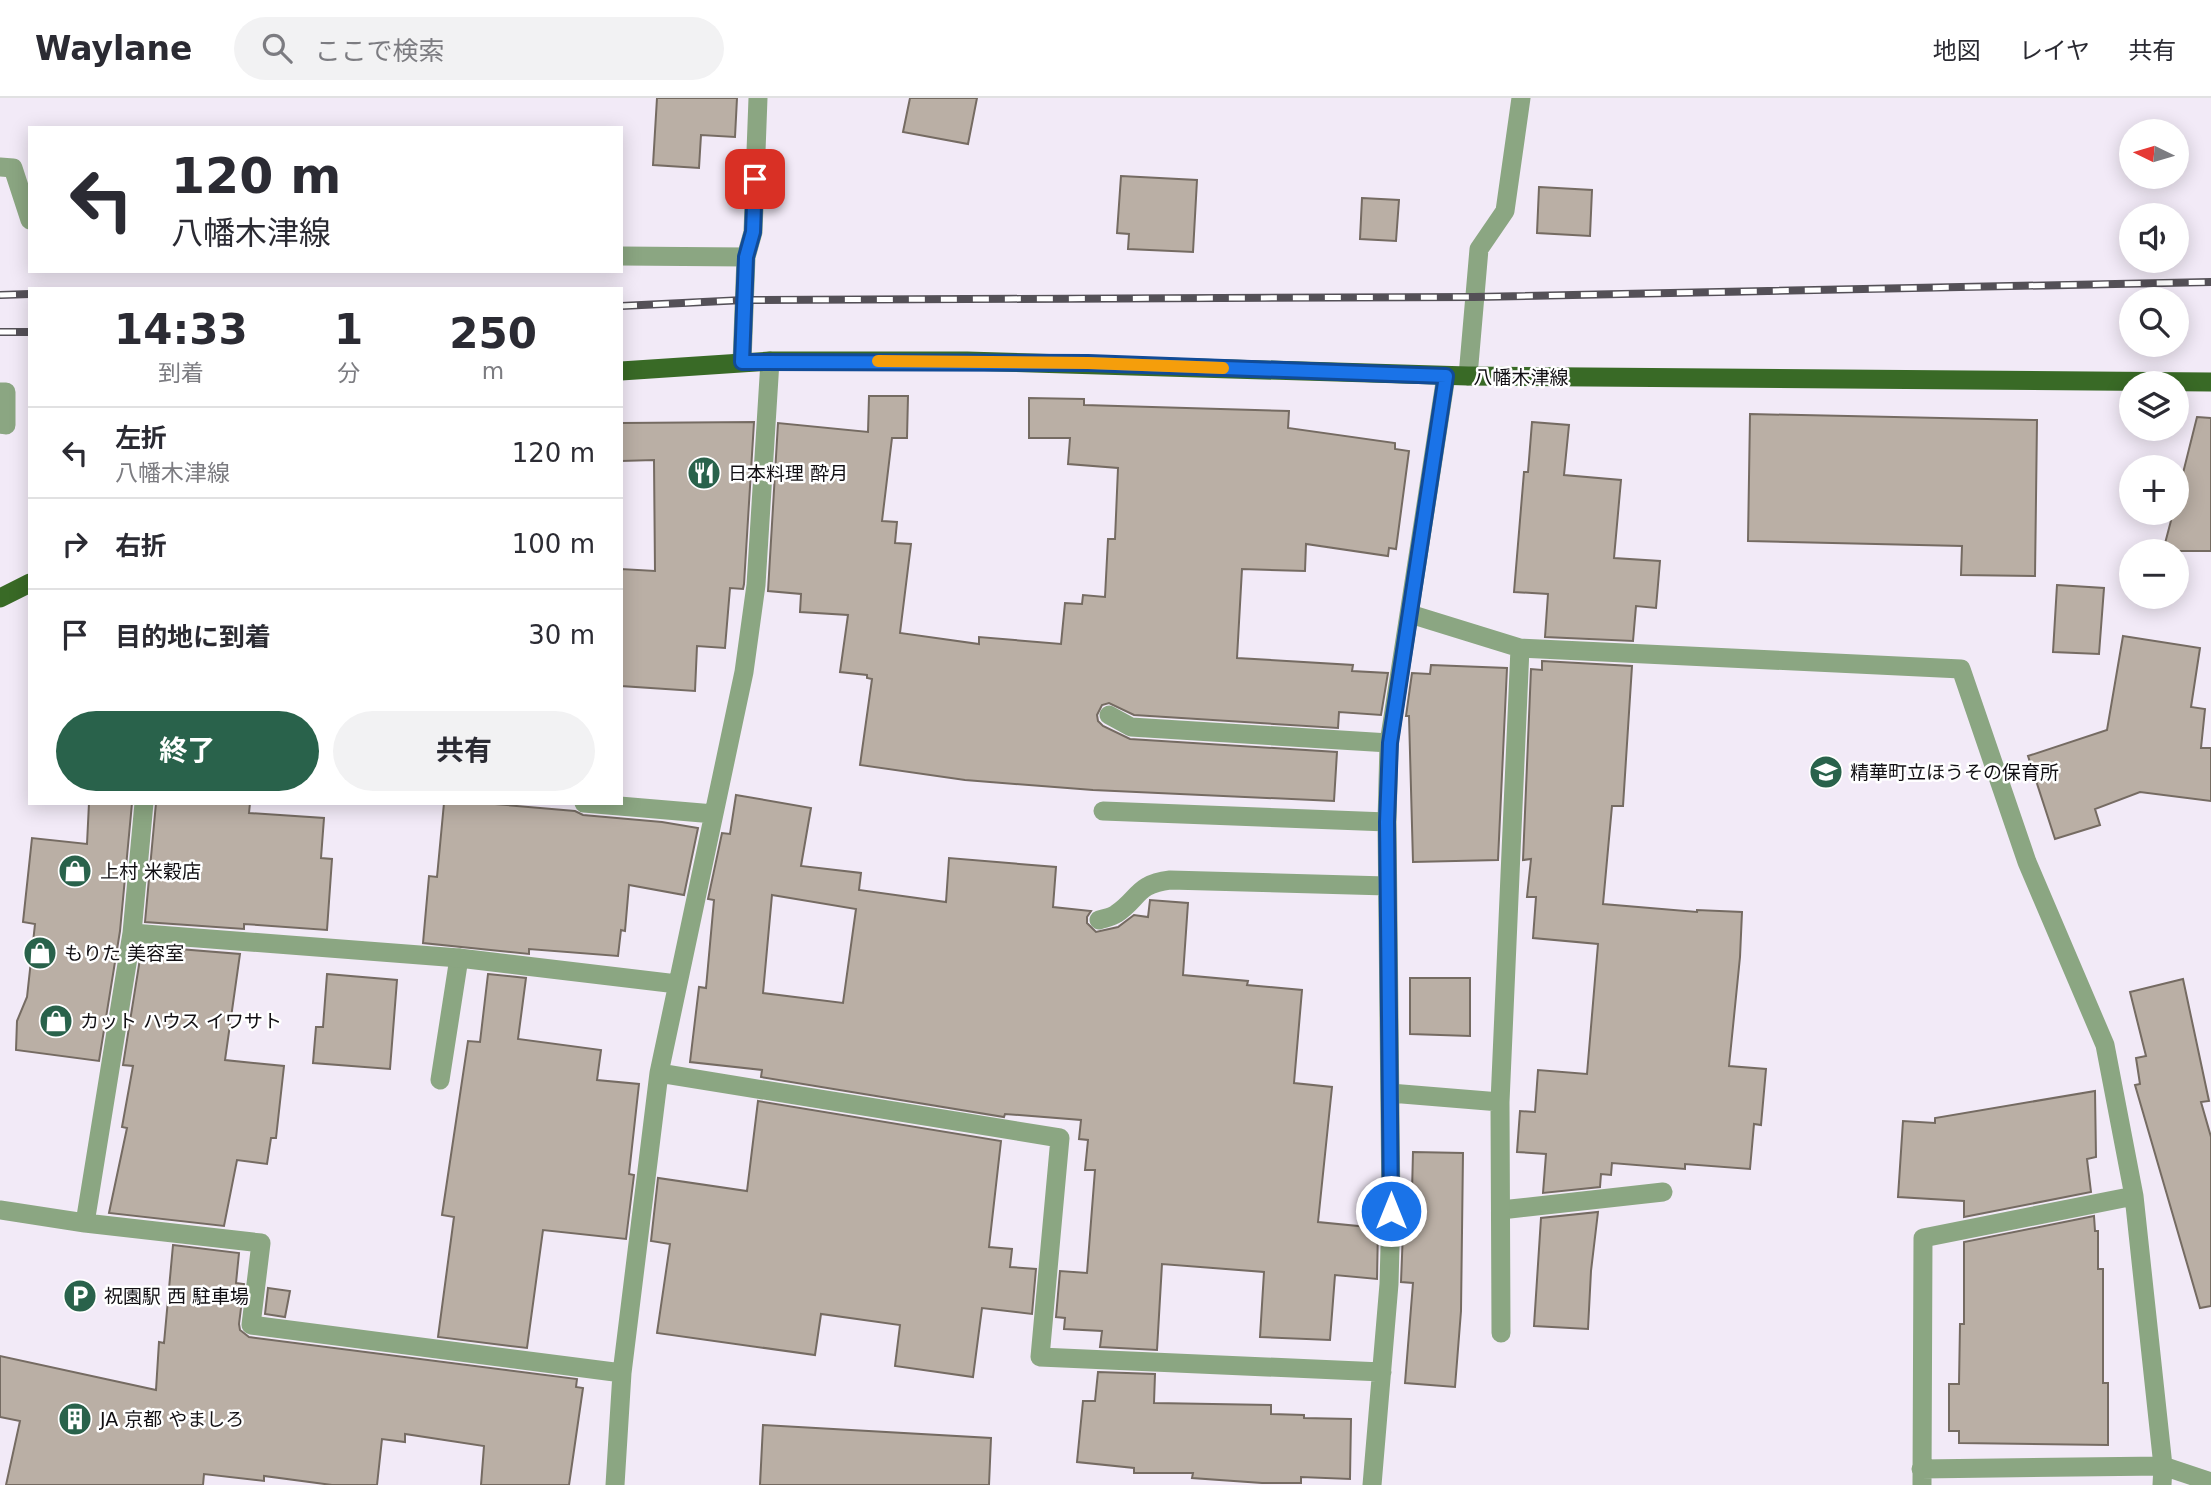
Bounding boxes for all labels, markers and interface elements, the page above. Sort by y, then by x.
search box [234,17,724,80]
text: Waylane [35,29,192,68]
icon: search [258,29,296,67]
text: ここで検索 [314,36,444,66]
text: 地図 [1933,37,1981,65]
text: レイヤ [2019,37,2090,65]
text: 共有 [2128,37,2176,65]
north arrow [2119,119,2189,189]
map controls [2119,119,2189,609]
text: 120 m [171,148,341,205]
pin [725,149,785,209]
icon: left [56,154,147,245]
icon: arrive [736,160,774,198]
button: sound [2119,203,2189,273]
text: 八幡木津線 [171,214,331,252]
button: search [2119,287,2189,357]
text: 14:33 [114,305,248,354]
text: 1 [334,305,363,354]
text: 250 [449,309,537,358]
text: m [482,358,504,384]
text: 到着 [158,360,204,386]
text: 分 [337,360,360,386]
street label: 八幡木津線 [1473,366,1569,388]
button: layers [2119,371,2189,441]
text: 左折 [115,423,167,453]
icon: left [56,434,94,472]
text: 120 m [512,438,595,468]
restaurant icon: 日本料理 酔月 [685,454,723,492]
button: + [2119,455,2189,525]
text: 八幡木津線 [115,460,230,486]
place label: 日本料理 酔月 [728,462,848,484]
icon: right [56,525,94,563]
text: 100 m [512,529,595,559]
text: 右折 [115,531,167,561]
button: − [2119,539,2189,609]
icon: arrive [56,616,94,654]
text: 30 m [528,620,595,650]
text: 目的地に到着 [115,622,271,652]
button: 終了 [56,711,319,791]
button: 共有 [333,711,595,791]
school or university icon: 精華町立ほうその保育所 [1807,753,1845,791]
place label: 精華町立ほうその保育所 [1850,761,2059,783]
shop icon: 上村 米穀店 [56,852,94,890]
place label: 上村 米穀店 [100,860,201,882]
shop icon: もりた 美容室 [21,934,59,972]
place label: もりた 美容室 [64,942,184,964]
shop icon: カット ハウス イワサト [37,1002,75,1040]
place label: カット ハウス イワサト [80,1010,282,1032]
position arrow [1354,1174,1428,1248]
parking icon: 祝園駅 西 駐車場 [61,1277,99,1315]
place label: 祝園駅 西 駐車場 [104,1285,249,1307]
building icon: JA 京都 やましろ [56,1400,94,1438]
place label: JA 京都 やましろ [99,1408,244,1430]

